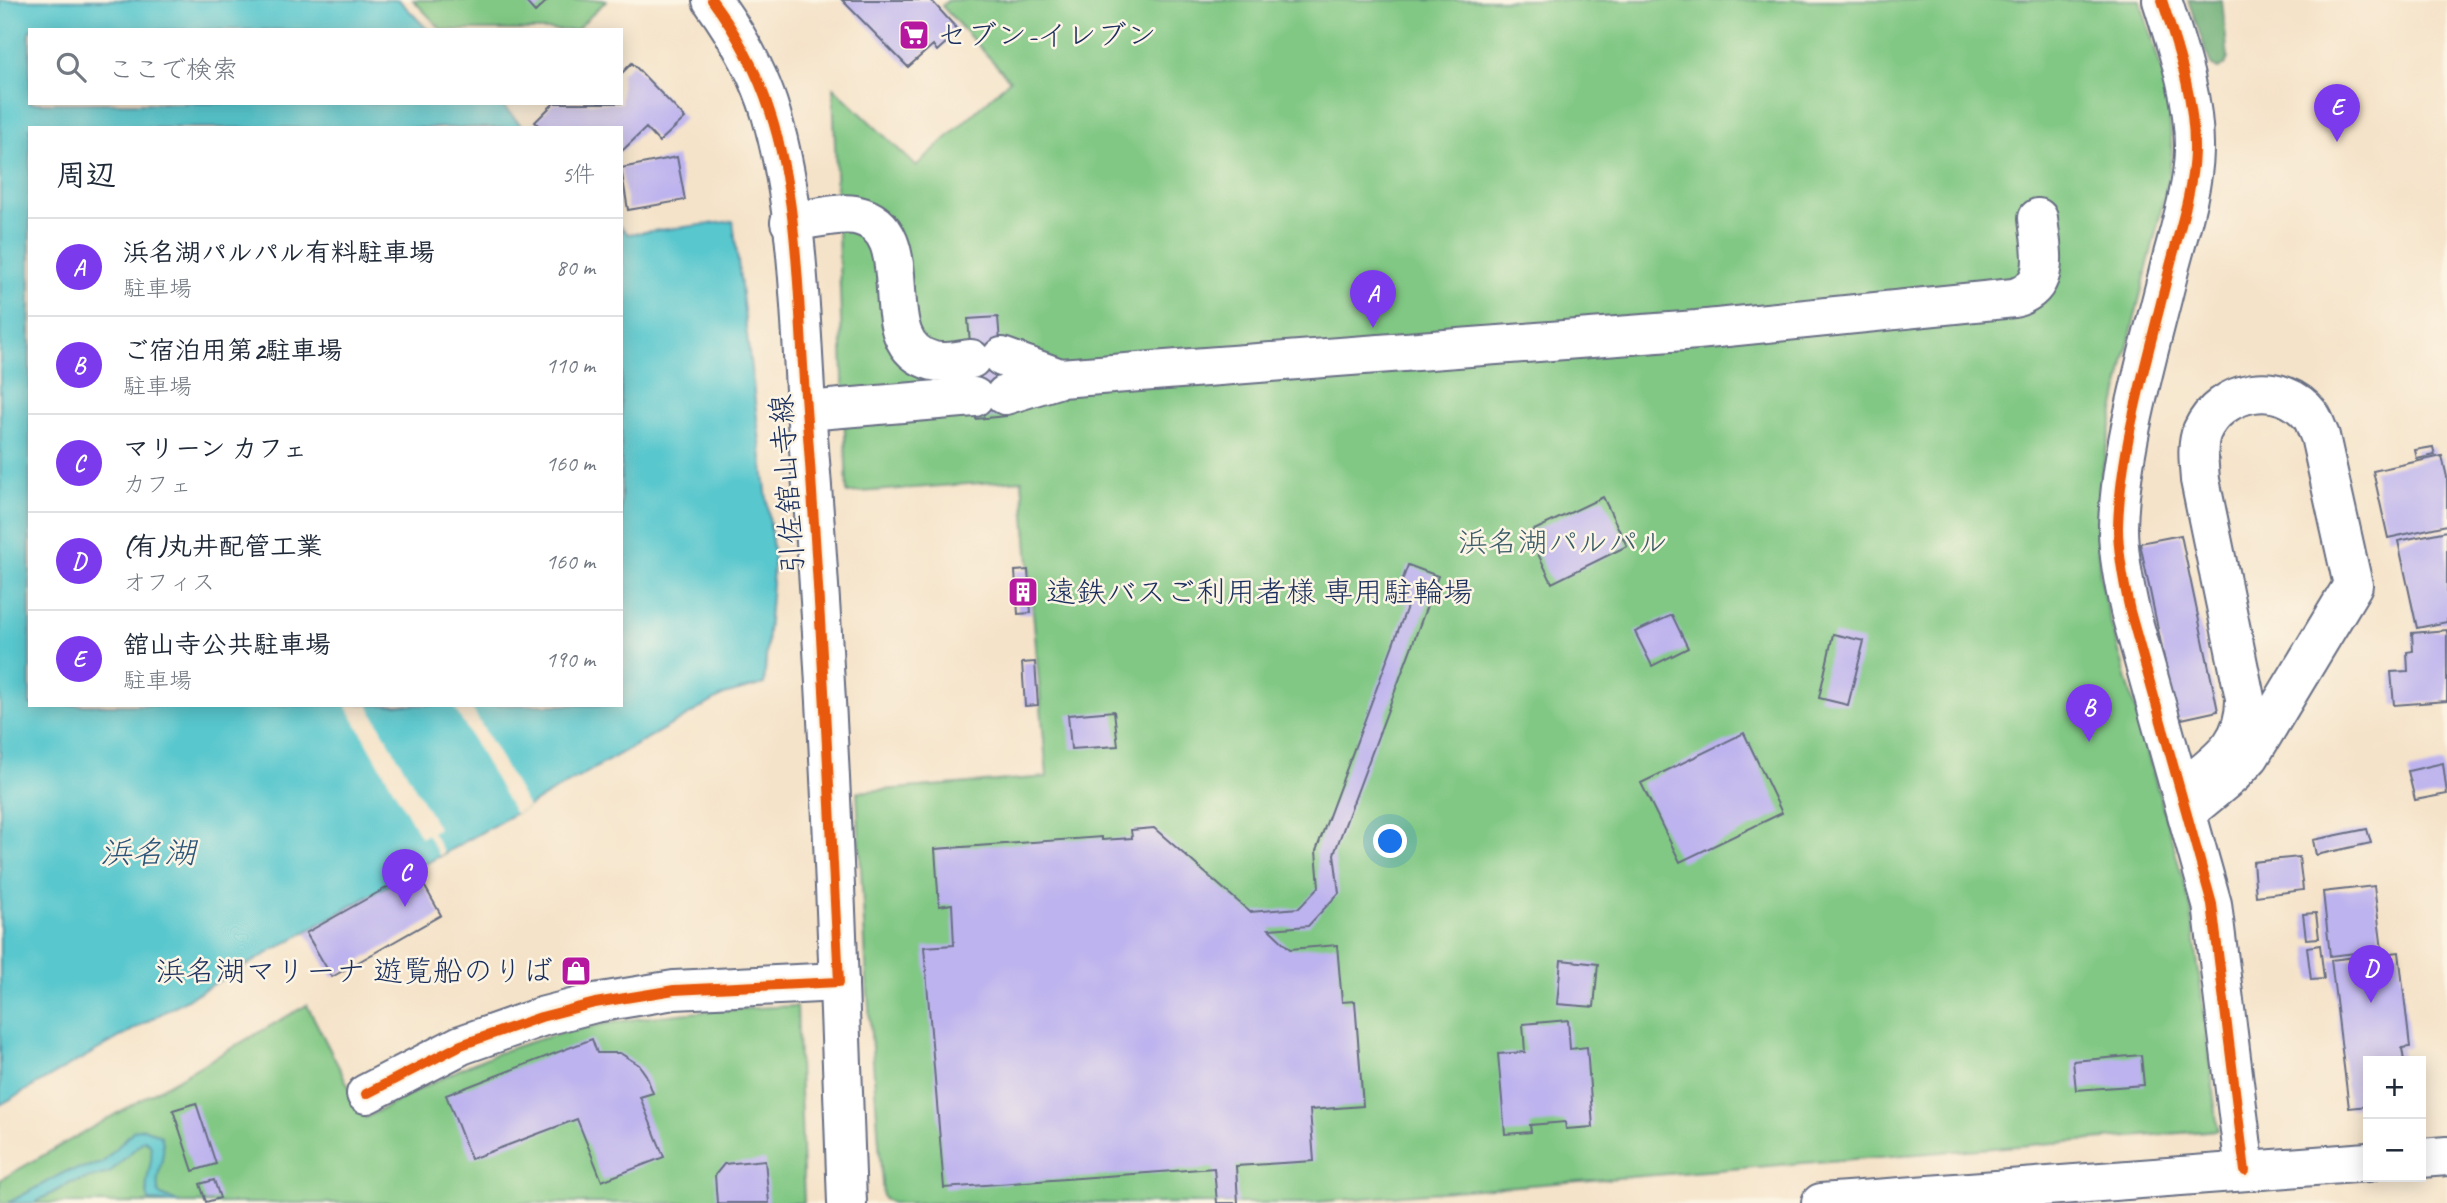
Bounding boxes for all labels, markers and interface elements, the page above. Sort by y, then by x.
place label: セブン-イレブン [937,16,1157,54]
supermarket icon: セブン-イレブン [897,18,931,52]
search box [28,28,623,105]
icon: search [52,48,90,86]
text: ここで検索 [108,53,238,86]
pin: E [2314,84,2360,142]
text: 周辺 [56,156,116,194]
text: 5件 [562,160,595,189]
text: 浜名湖パルパル有料駐車場 [123,236,435,269]
text: A [73,253,85,282]
text: 80 m [556,253,595,282]
pin: A [1350,270,1396,328]
text: 駐車場 [123,274,192,303]
text: ご宿泊用第2駐車場 [123,334,343,367]
text: B [73,351,85,380]
text: 110 m [546,351,595,380]
text: 駐車場 [123,372,192,401]
street label: 引佐舘山寺線 [762,393,812,575]
text: マリーン カフェ [123,432,308,465]
text: C [74,449,84,478]
text: 160 m [546,449,595,478]
text: カフェ [123,470,192,499]
park label: 浜名湖パルパル [1458,523,1668,561]
text: (有)丸井配管工業 [123,530,322,563]
text: D [72,547,86,576]
text: 160 m [546,547,595,576]
text: オフィス [123,568,215,597]
place label: 遠鉄バスご利用者様 専用駐輪場 [1046,573,1473,611]
building icon: 遠鉄バスご利用者様 専用駐輪場 [1006,575,1040,609]
text: 舘山寺公共駐車場 [123,628,331,661]
text: E [73,645,85,674]
text: 190 m [546,645,595,674]
text: 駐車場 [123,666,192,695]
pin: B [2066,684,2112,742]
your location [1373,824,1407,858]
water label: 浜名湖 [100,832,199,873]
pin: C [382,849,428,907]
pin: D [2348,945,2394,1003]
place label: 浜名湖マリーナ 遊覧船のりば [156,952,553,990]
shop icon: 浜名湖マリーナ 遊覧船のりば [559,954,593,988]
map controls [2363,1056,2426,1182]
button: + [2363,1056,2426,1119]
button: − [2363,1119,2426,1182]

